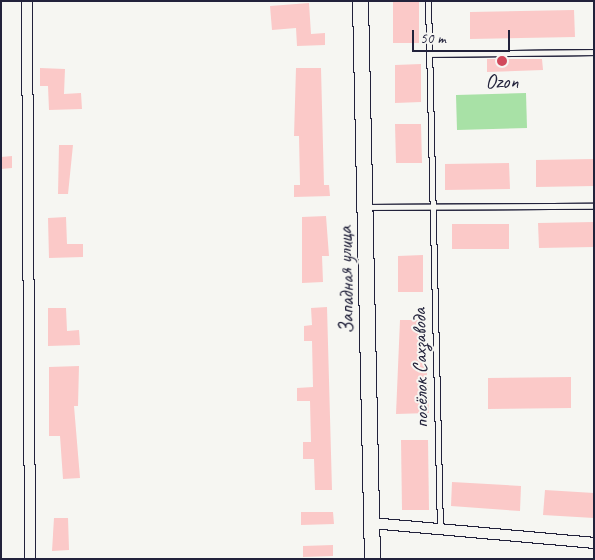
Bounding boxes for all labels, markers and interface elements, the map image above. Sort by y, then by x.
scale bar [415,20,512,52]
text: 50 m [420,29,446,48]
marker: Ozon [496,55,508,67]
place label: Ozon [486,69,518,93]
street label: Западная улица [333,225,359,335]
street label: посёлок Сахзавода [407,306,433,430]

